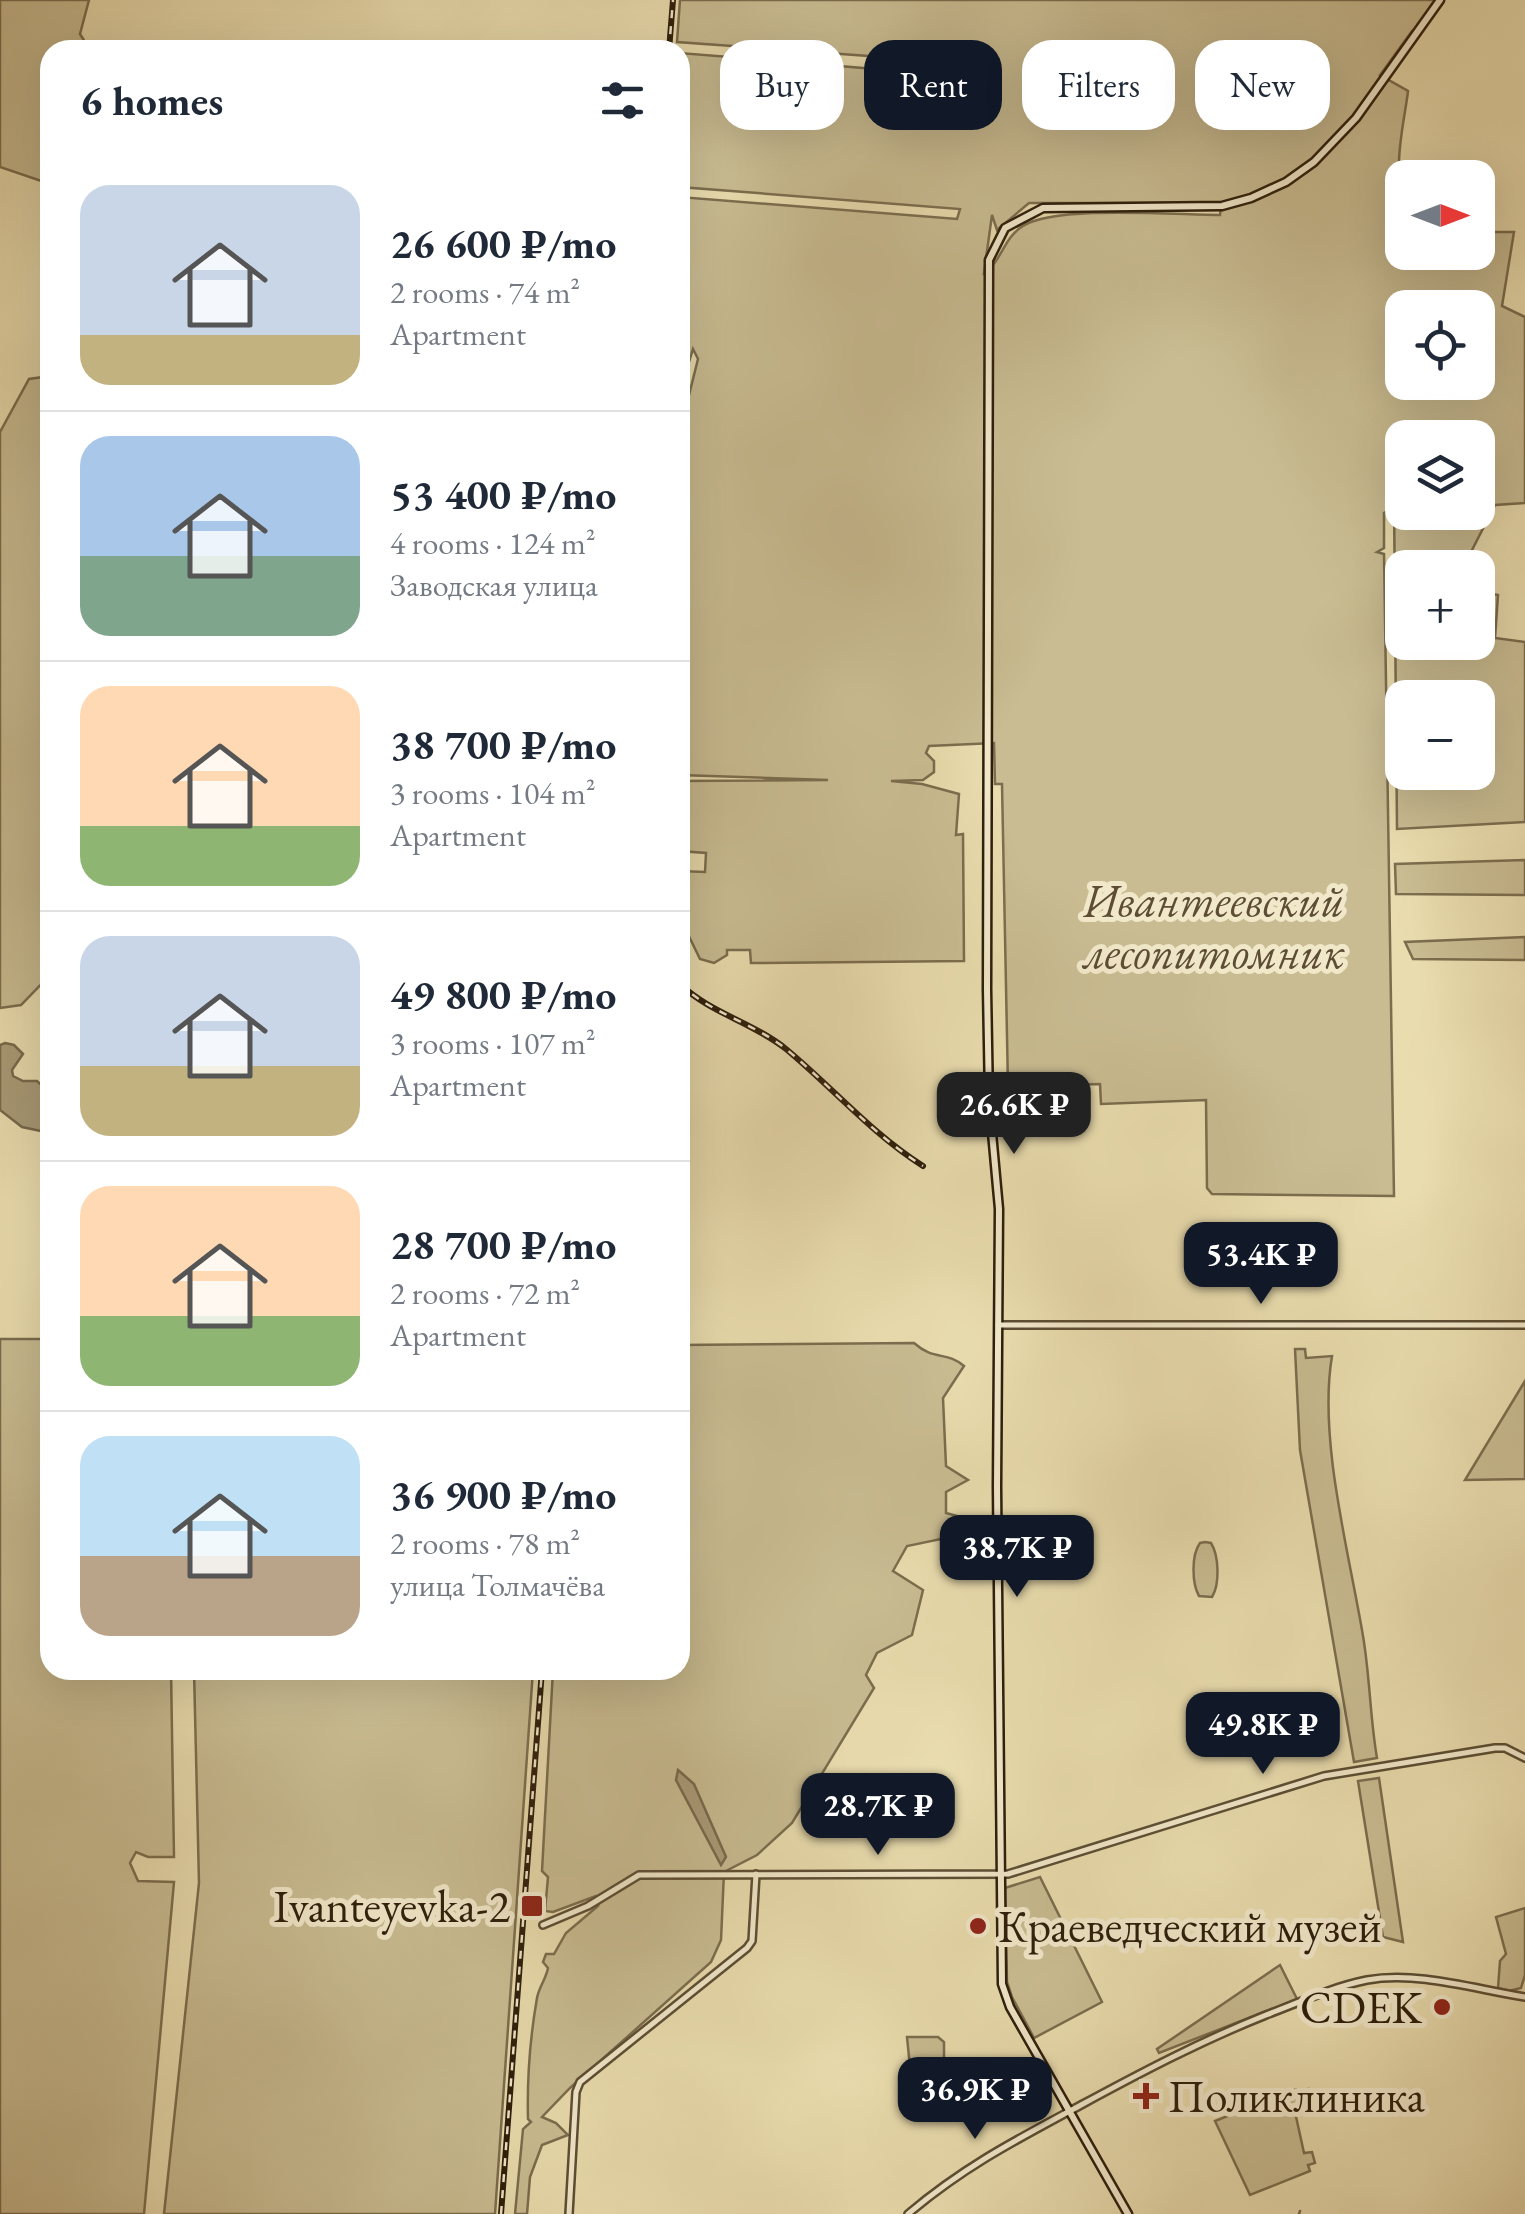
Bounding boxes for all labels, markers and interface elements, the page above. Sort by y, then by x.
chip: Buy [720,40,844,130]
chip: Rent [864,40,1002,130]
chip: Filters [1022,40,1175,130]
chip: New [1195,40,1330,130]
text: 6 homes [80,73,223,128]
icon: filters [595,73,650,128]
north arrow [1385,160,1495,270]
map controls [1385,160,1495,790]
text: 26 600 ₽/mo [390,216,616,271]
icon: home [160,225,280,345]
text: 2 rooms · 74 m² [390,271,580,313]
button: locate [1385,290,1495,400]
text: Apartment [390,313,526,355]
button: layers [1385,420,1495,530]
text: 53 400 ₽/mo [390,467,616,522]
icon: home [160,476,280,596]
text: 4 rooms · 124 m² [390,522,596,564]
button: + [1385,550,1495,660]
text: Заводская улица [390,564,598,606]
button: − [1385,680,1495,790]
text: 38 700 ₽/mo [390,717,616,772]
icon: home [160,726,280,846]
text: 3 rooms · 104 m² [390,772,596,814]
text: Apartment [390,814,526,856]
park label: Ивантеевский лесопитомник [1082,871,1345,981]
text: 49 800 ₽/mo [390,967,616,1022]
icon: home [160,976,280,1096]
text: 3 rooms · 107 m² [390,1022,596,1064]
text: Apartment [390,1064,526,1106]
pin: 26.6K ₽ [922,1072,1106,1157]
text: 26.6K ₽ [959,1083,1069,1125]
text: 28 700 ₽/mo [390,1217,616,1272]
pin: 53.4K ₽ [1169,1222,1353,1307]
icon: home [160,1226,280,1346]
text: 53.4K ₽ [1206,1233,1316,1275]
text: 2 rooms · 72 m² [390,1272,580,1314]
text: Apartment [390,1314,526,1356]
text: 36 900 ₽/mo [390,1467,616,1522]
icon: home [160,1476,280,1596]
pin: 38.7K ₽ [925,1515,1109,1600]
text: 2 rooms · 78 m² [390,1522,580,1564]
text: 38.7K ₽ [962,1526,1072,1568]
text: улица Толмачёва [390,1564,605,1606]
pin: 49.8K ₽ [1171,1692,1355,1777]
text: 49.8K ₽ [1208,1703,1318,1745]
pin: 28.7K ₽ [786,1773,970,1858]
text: 28.7K ₽ [823,1784,933,1826]
place label: Ivanteyevka-2 [273,1877,510,1935]
marker: Ivanteyevka-2 [519,1893,545,1919]
place label: Краеведческий музей [998,1897,1381,1955]
marker: Краеведческий музей [967,1915,989,1937]
place label: CDEK [1300,1978,1422,2036]
marker: CDEK [1431,1996,1453,2018]
pin: 36.9K ₽ [883,2057,1067,2142]
place label: Поликлиника [1168,2067,1425,2125]
text: 36.9K ₽ [920,2068,1030,2110]
marker: Поликлиника [1133,2083,1159,2109]

